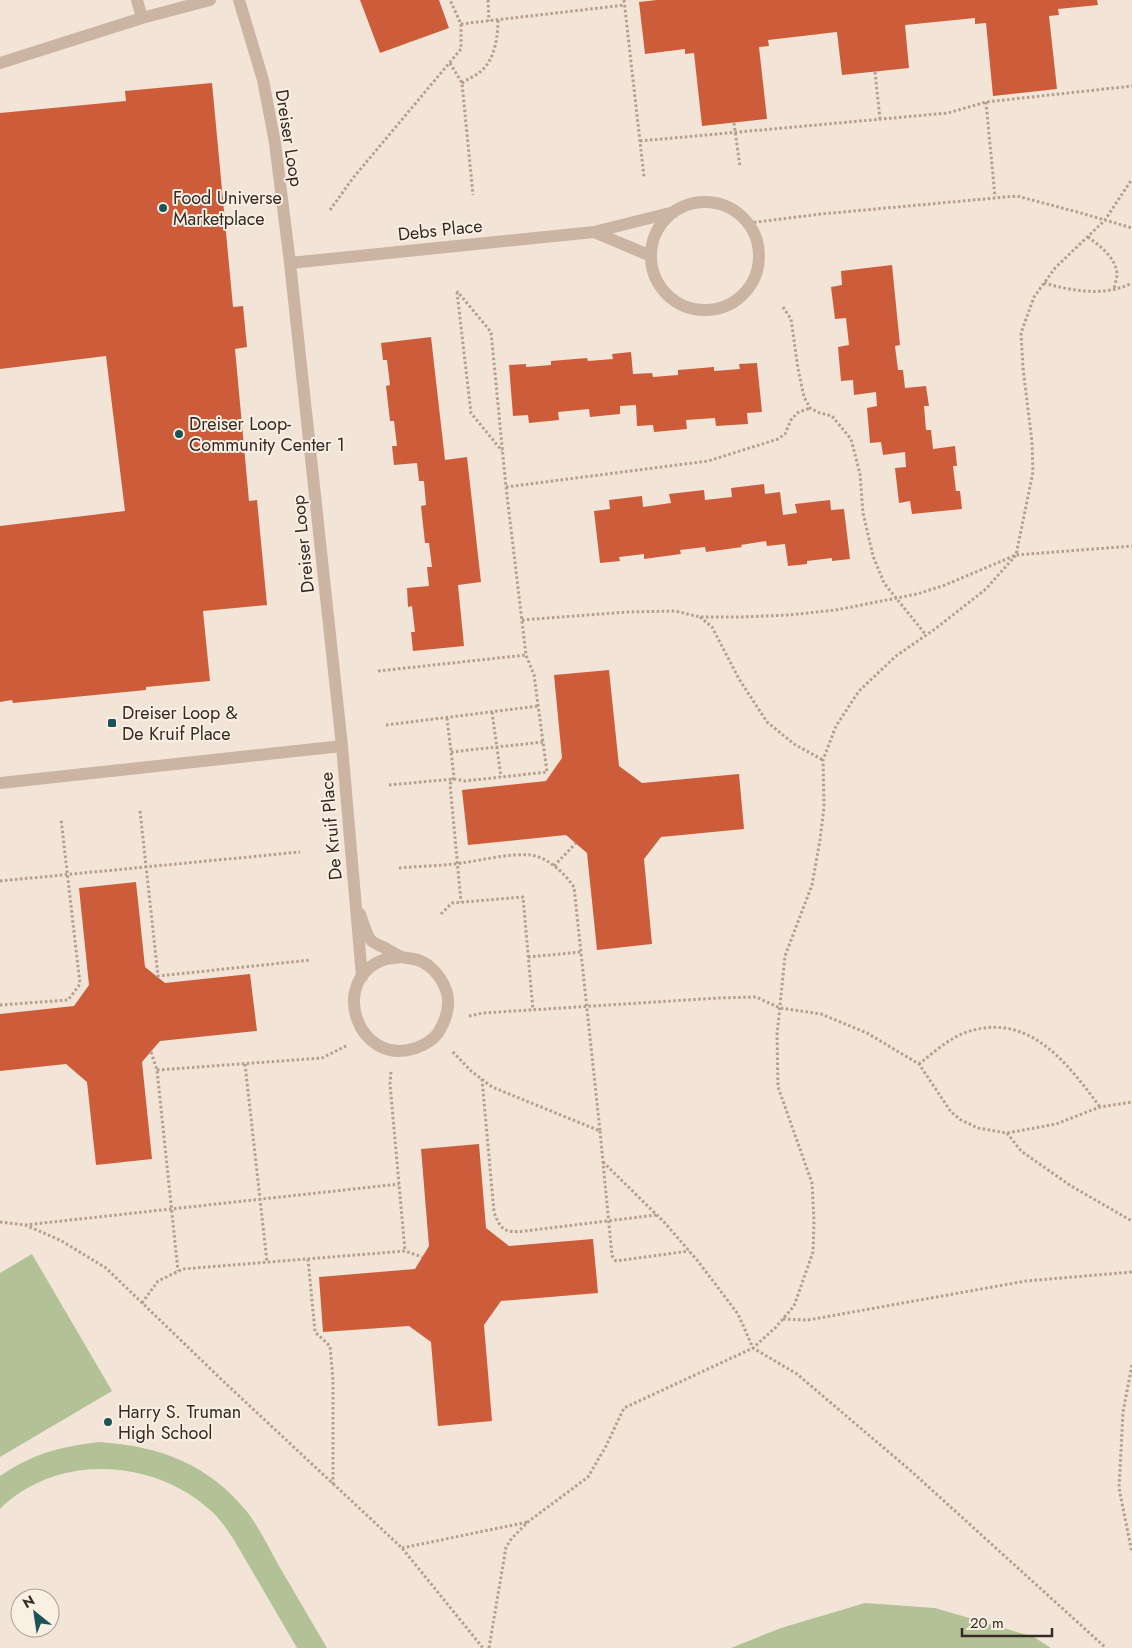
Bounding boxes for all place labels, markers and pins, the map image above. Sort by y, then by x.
place label: Food Universe Marketplace [173,185,282,232]
marker: Food Universe Marketplace [157,202,169,214]
place label: Dreiser Loop- Community Center 1 [189,411,345,458]
marker: Dreiser Loop- Community Center 1 [173,428,185,440]
place label: Dreiser Loop & De Kruif Place [122,700,238,747]
marker: Dreiser Loop & De Kruif Place [106,717,118,729]
place label: Harry S. Truman High School [118,1399,241,1446]
marker: Harry S. Truman High School [102,1416,114,1428]

